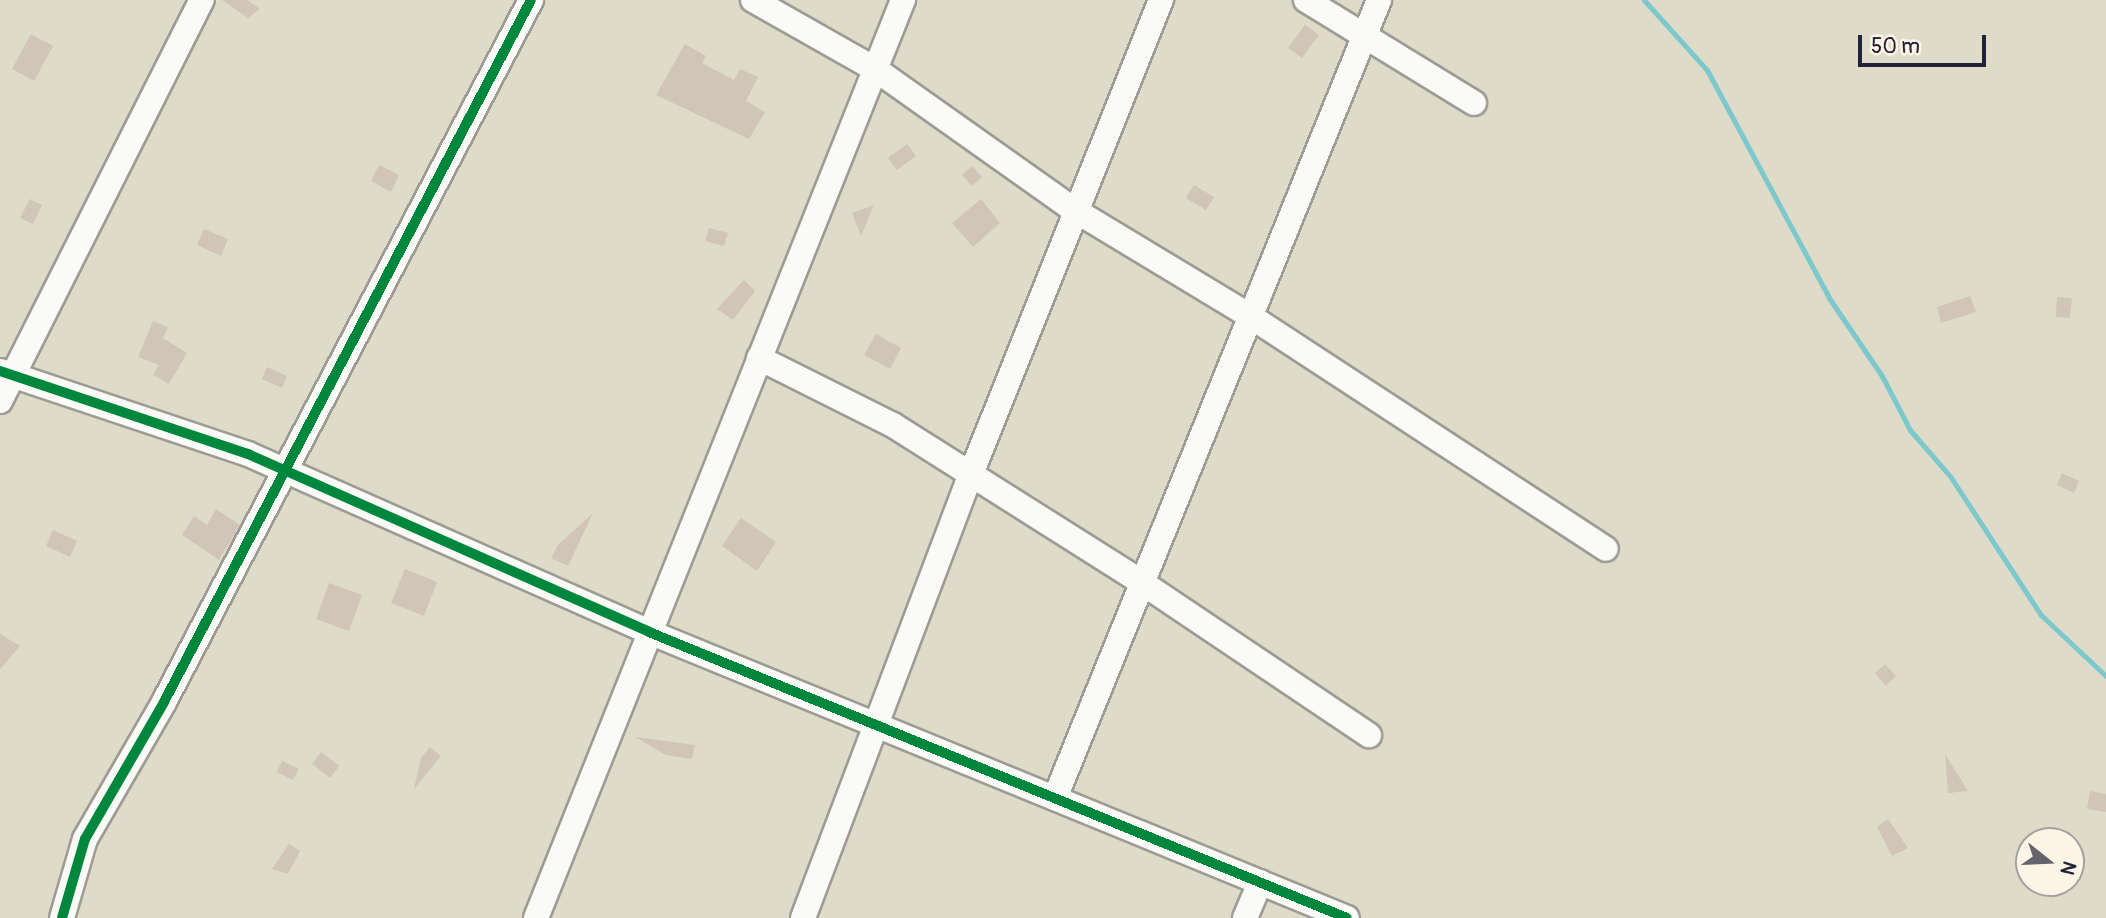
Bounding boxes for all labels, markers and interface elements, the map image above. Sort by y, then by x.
scale bar [1861,21,1989,65]
text: 50 m [1871,33,1920,60]
north arrow [2015,827,2085,897]
text: N [2055,858,2081,878]

